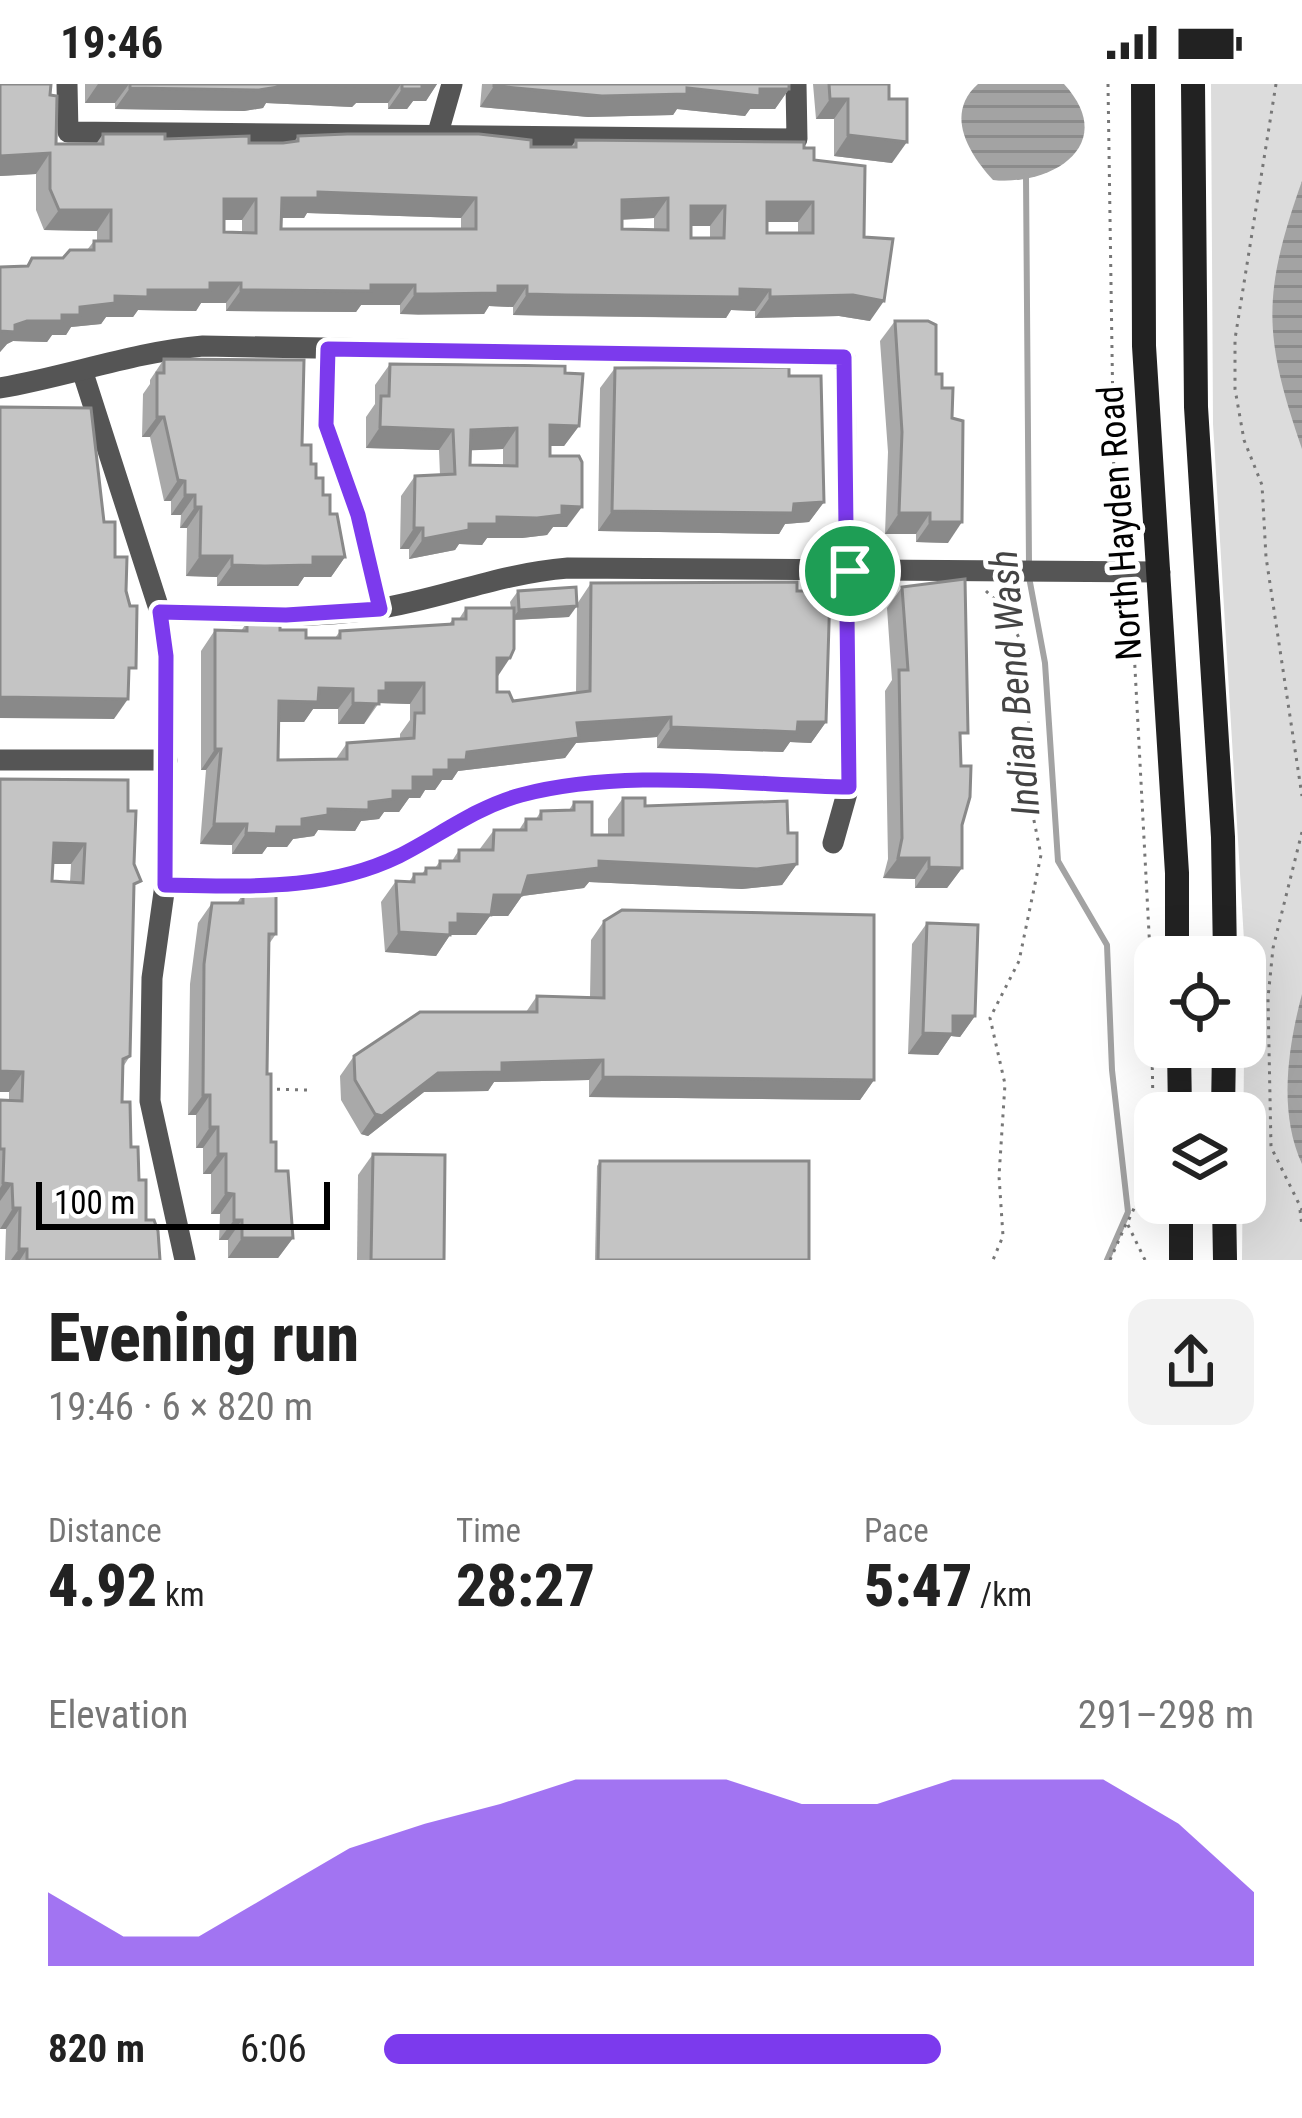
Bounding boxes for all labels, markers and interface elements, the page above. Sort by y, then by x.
text: 19:46 [60,16,163,69]
street label: North Hayden Road [1089,384,1151,662]
pin [799,520,901,622]
icon: arrive [817,538,883,604]
water label: Indian Bend Wash [980,548,1050,818]
map controls [1134,936,1266,1224]
button: locate [1134,936,1266,1068]
button: layers [1134,1092,1266,1224]
scale bar [36,1176,330,1229]
text: 100 m [54,1183,135,1222]
button: share [1128,1299,1254,1425]
text: Evening run [48,1300,359,1377]
text: 19:46 · 6 × 820 m [48,1384,313,1430]
text: Distance [48,1511,162,1550]
text: Time [456,1511,521,1550]
text: Pace [864,1511,929,1550]
text: 4.92 [48,1550,157,1621]
text: 28:27 [456,1550,595,1621]
text: 5:47 [864,1550,972,1621]
text: km [157,1575,205,1614]
text: /km [972,1575,1032,1614]
text: Elevation [48,1692,188,1738]
text: 291–298 m [1078,1692,1254,1738]
text: 820 m [48,2026,145,2072]
text: 6:06 [240,2026,307,2072]

